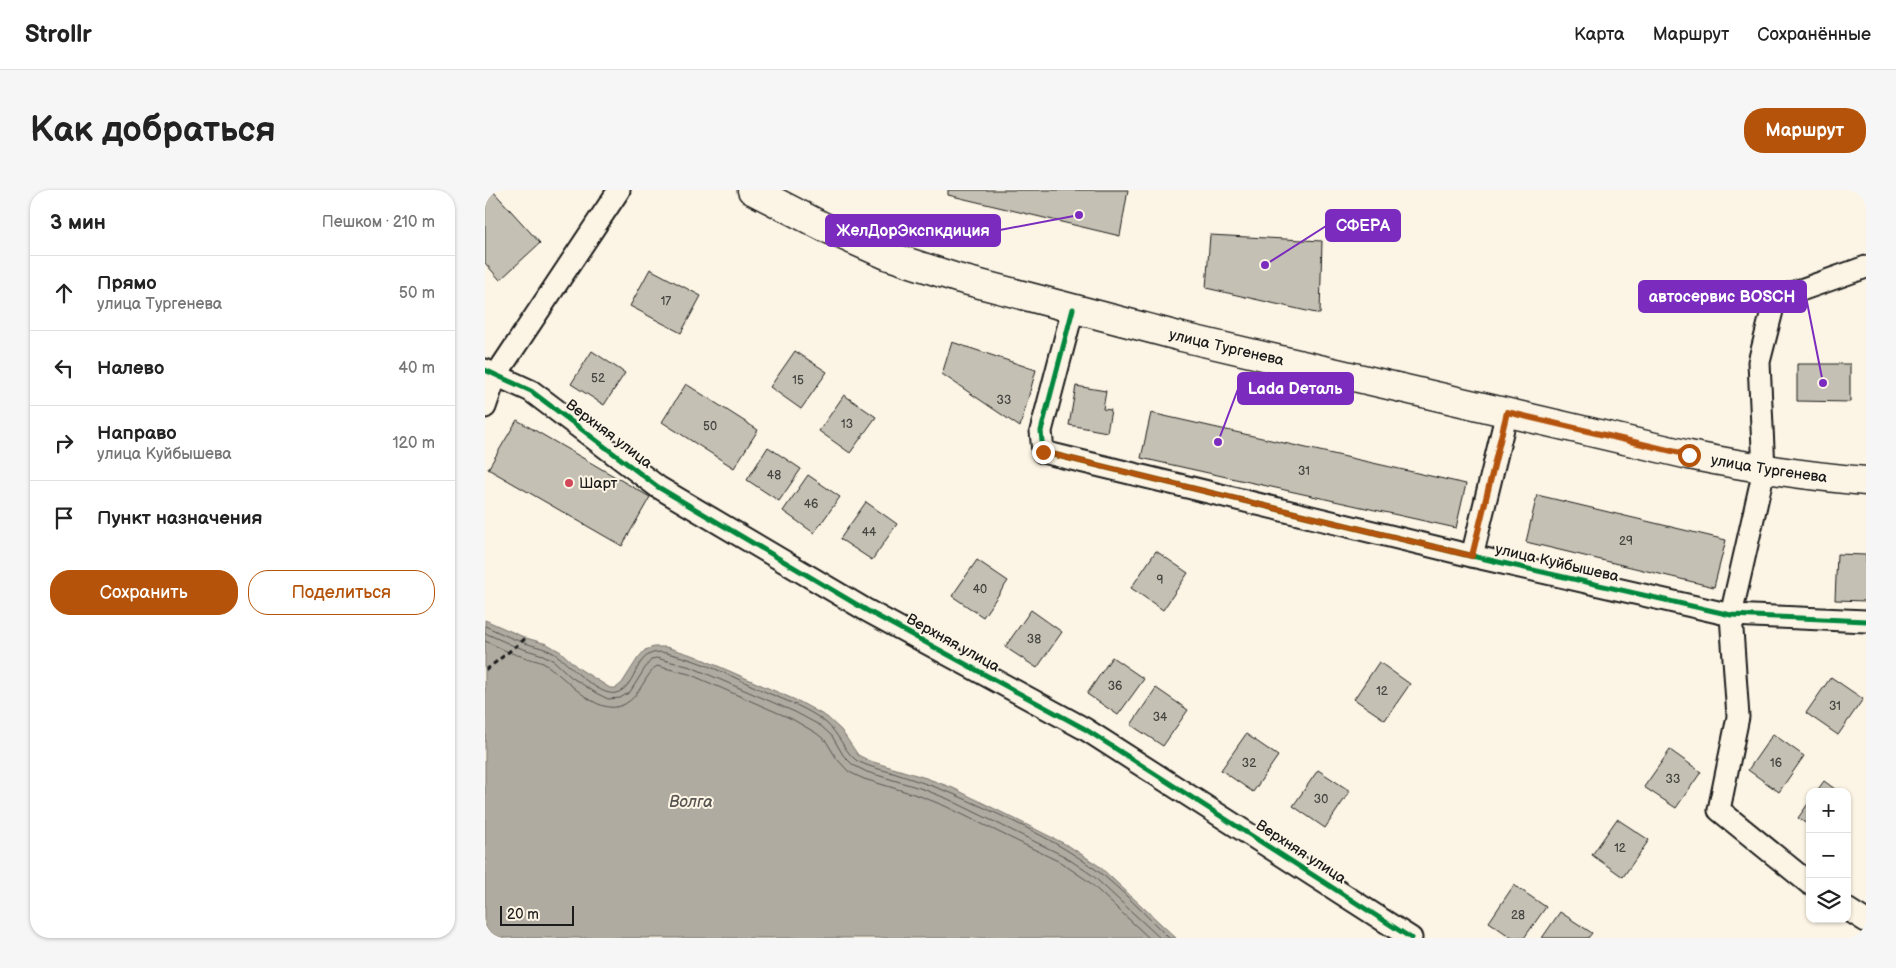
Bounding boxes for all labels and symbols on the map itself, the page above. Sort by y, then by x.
callout: СФЕРА [1326,210,1400,241]
callout: ЖелДорЭкспкдиция [826,215,1000,246]
text: СФЕРА [1336,217,1391,236]
text: ЖелДорЭкспкдиция [836,222,990,241]
callout: автосервис BOSCH [1639,281,1806,312]
text: автосервис BOSCH [1649,288,1795,307]
house number: 17 [661,294,671,309]
street label: улица Тургенева [1167,325,1286,370]
house number: 52 [591,371,605,386]
house number: 15 [792,373,804,388]
callout: Lada Dеталь [1238,373,1353,404]
text: Lada Dеталь [1248,380,1343,399]
house number: 33 [997,393,1011,408]
street label: Верхняя улица [562,395,656,473]
house number: 13 [841,417,853,432]
house number: 50 [703,419,717,434]
route end [1032,441,1055,464]
route start [1678,444,1701,467]
street label: улица Тургенева [1709,450,1828,487]
house number: 31 [1298,464,1310,479]
house number: 48 [767,468,781,483]
place label: Шарт [579,474,618,493]
marker: Шарт [563,477,575,489]
house number: 46 [804,497,818,512]
house number: 44 [862,525,877,540]
house number: 29 [1619,534,1633,549]
street label: улица Куйбышева [1493,540,1621,586]
house number: 9 [1157,573,1164,588]
house number: 40 [973,582,987,597]
street label: Верхняя улица [903,610,1003,676]
house number: 38 [1027,632,1041,647]
house number: 36 [1108,679,1122,694]
house number: 12 [1376,684,1388,699]
house number: 31 [1829,699,1841,714]
house number: 34 [1153,710,1168,725]
house number: 32 [1242,756,1256,771]
house number: 16 [1770,756,1782,771]
house number: 33 [1666,772,1680,787]
house number: 30 [1314,792,1328,807]
water label: Волга [669,793,713,812]
street label: Верхняя улица [1252,816,1350,888]
house number: 12 [1614,841,1626,856]
scale bar [500,903,574,926]
house number: 28 [1511,908,1525,923]

